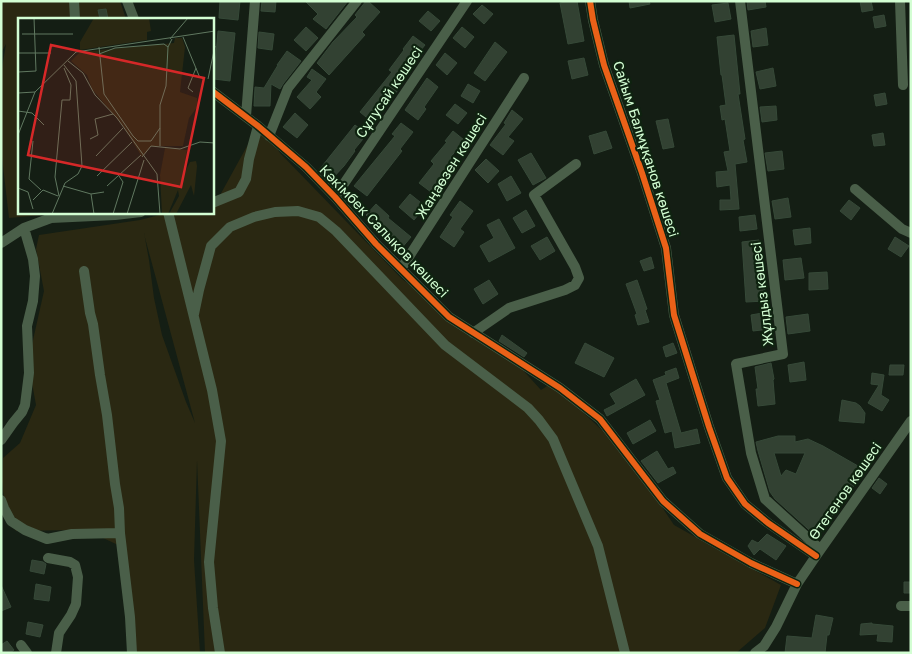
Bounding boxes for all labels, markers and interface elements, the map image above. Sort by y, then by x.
inset map [18,18,214,214]
street label: Сұлусай көшесі [352,43,426,141]
street label: Сайым Балмұқанов көшесі [609,59,683,239]
street label: Жаңаөзен көшесі [411,110,490,222]
street label: Кәкімбек Салықов көшесі [316,161,452,301]
street label: Жұлдыз көшесі [747,241,777,347]
street label: Өтегенов көшесі [805,439,885,543]

